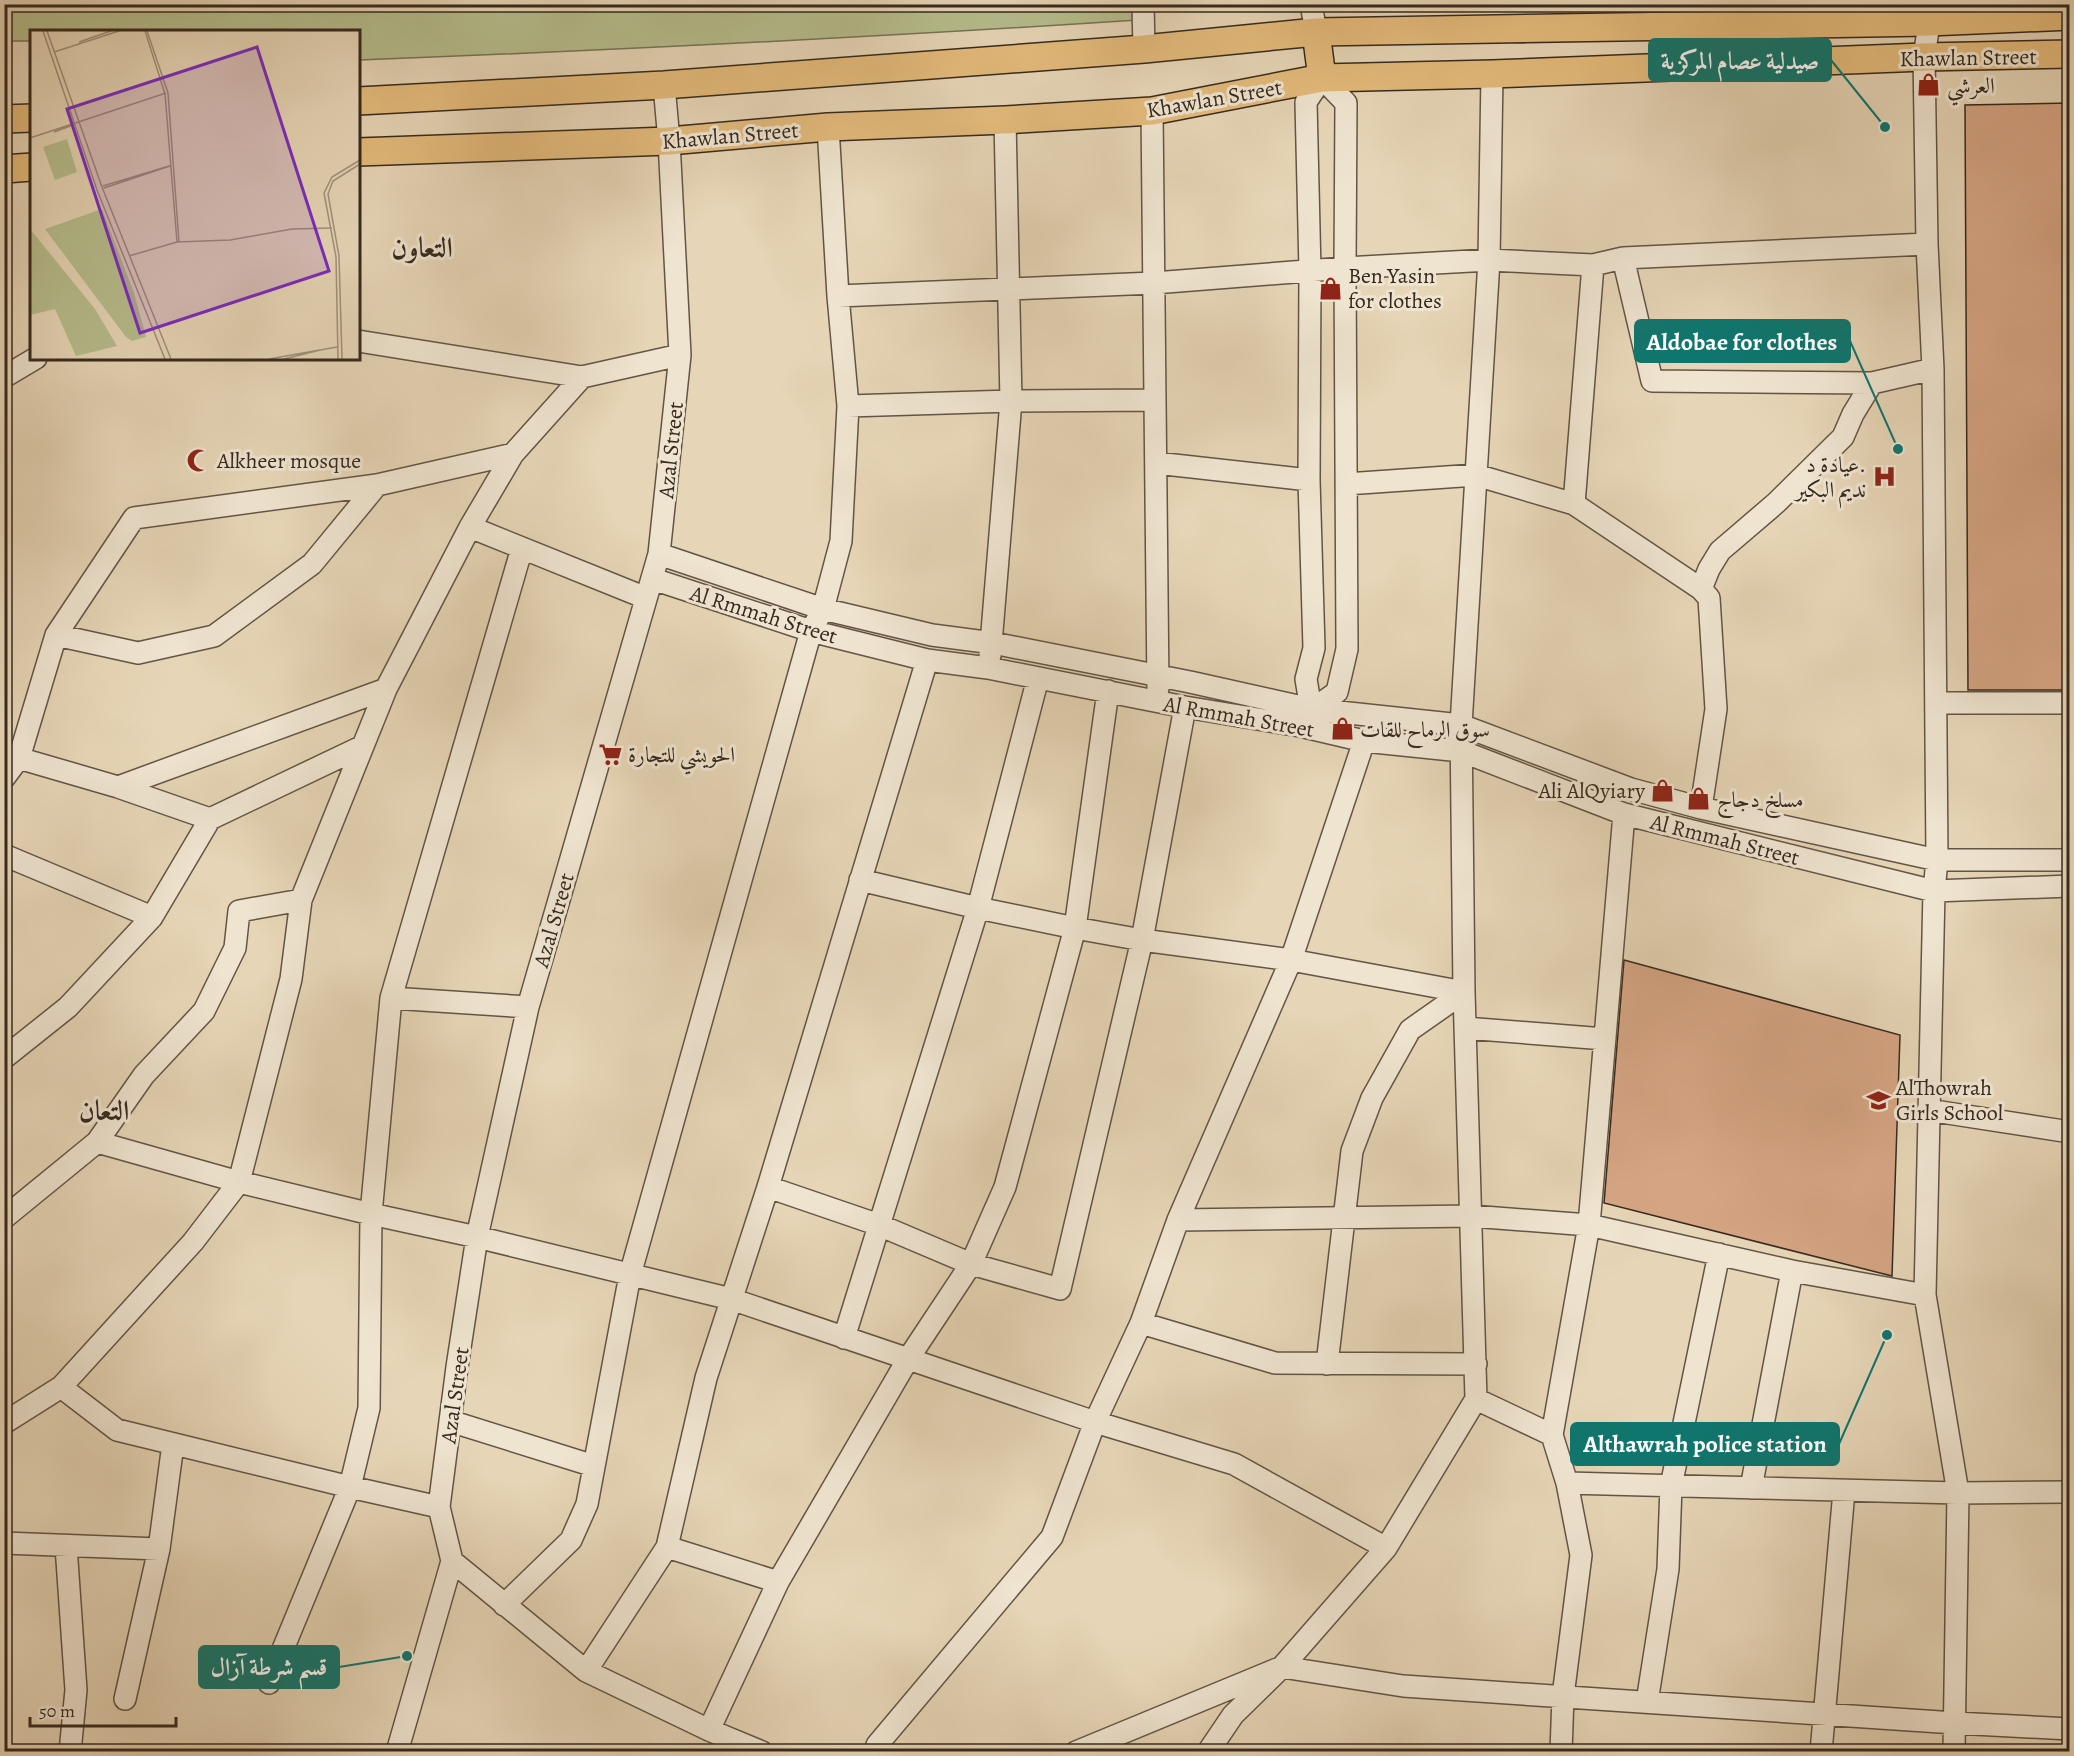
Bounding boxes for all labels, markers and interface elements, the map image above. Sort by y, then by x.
inset map [30,30,360,360]
callout: صيدلية عصام المركزية [1649,39,1831,81]
street label: Khawlan Street [1899,42,2037,74]
text: صيدلية عصام المركزية [1661,45,1819,82]
place label: العرشي [1947,71,1995,106]
street label: Khawlan Street [1144,72,1284,126]
shop icon: العرشي [1916,72,1942,98]
street label: Khawlan Street [661,115,800,157]
district label: التعاون [391,229,453,267]
place label: Ben Yasin for clothes [1348,261,1442,316]
shop icon: Ben Yasin for clothes [1317,275,1343,301]
callout: Aldobae for clothes [1635,320,1850,362]
text: Aldobae for clothes [1646,326,1837,358]
street label: Azal Street [651,400,691,501]
place label: Alkheer mosque [216,446,361,476]
mosque icon: Alkheer mosque [186,447,212,473]
place label: عيادة د. نديم البكير [1793,450,1866,509]
hospital icon: عيادة د. نديم البكير [1871,464,1897,490]
street label: Al Rmmah Street [685,578,841,652]
street label: Al Rmmah Street [1160,689,1316,745]
place label: سوق الرماح للقات [1360,715,1490,749]
shop icon: سوق الرماح للقات [1329,716,1355,742]
place label: الحويشي للتجارة [628,740,735,775]
supermarket icon: الحويشي للتجارة [597,741,623,767]
place label: Ali AlQyiary [1537,776,1645,806]
shop icon: Ali AlQyiary [1650,777,1676,803]
place label: مسلخ دجاج [1717,785,1804,819]
shop icon: مسلخ دجاج [1686,786,1712,812]
street label: Al Rmmah Street [1646,807,1802,873]
street label: Azal Street [526,869,582,972]
place label: AlThowrah Girls School [1895,1073,2003,1128]
school or university icon: AlThowrah Girls School [1865,1087,1891,1113]
district label: التعان [79,1092,129,1130]
street label: Azal Street [433,1345,477,1446]
callout: Althawrah police station [1571,1423,1839,1465]
text: Althawrah police station [1582,1428,1827,1460]
callout: قسم شرطة آزال [199,1646,339,1688]
text: قسم شرطة آزال [211,1651,327,1691]
scale bar [30,1690,176,1728]
text: 50 m [39,1699,75,1723]

